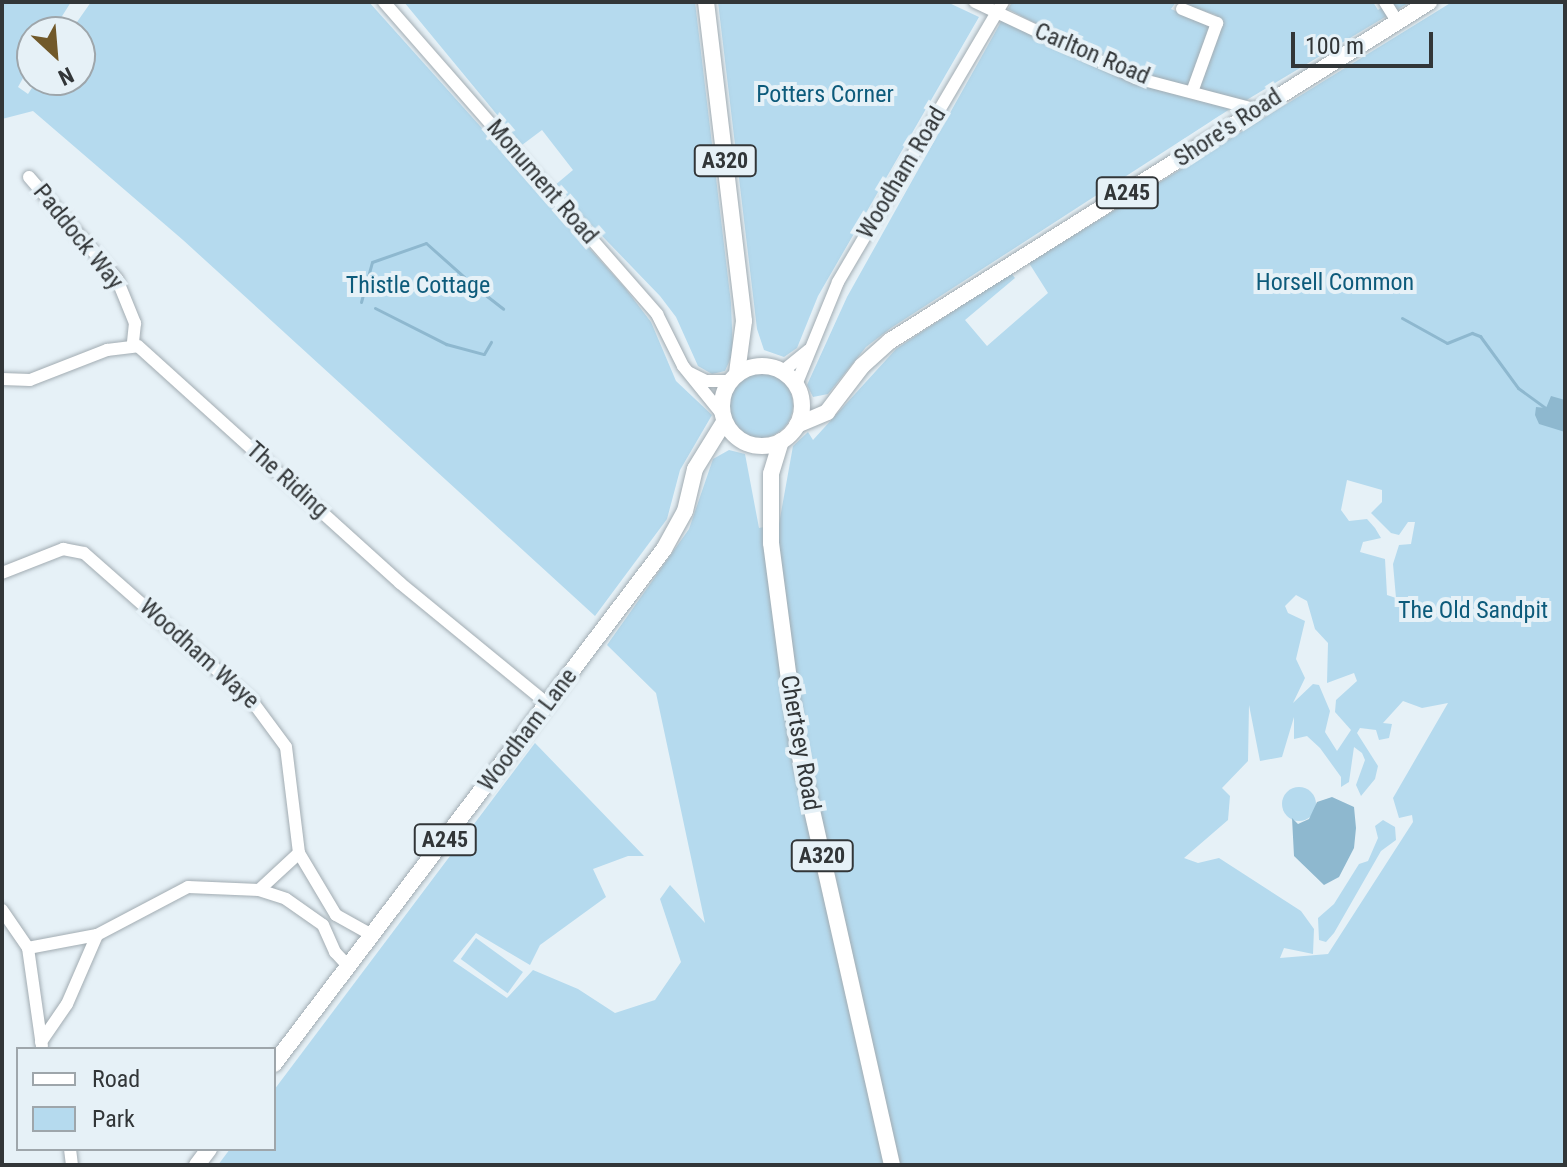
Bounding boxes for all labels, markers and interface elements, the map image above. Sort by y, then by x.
north arrow [16,16,96,96]
scale bar [1295,16,1437,66]
street label: Carlton Road [1030,17,1154,91]
text: 100 m [1305,32,1364,60]
text: N [54,62,77,90]
park label: Potters Corner [756,81,894,109]
street label: Shore's Road [1169,83,1287,173]
street label: Woodham Road [851,102,953,244]
street label: Monument Road [480,114,604,250]
road number: A320 [693,143,757,179]
road number: A245 [1095,175,1159,211]
street label: Paddock Way [27,179,129,295]
park label: Horsell Common [1256,269,1414,297]
park label: Thistle Cottage [346,272,490,300]
street label: The Riding [240,436,334,524]
street label: Woodham Waye [133,593,265,715]
park label: The Old Sandpit [1398,597,1548,625]
street label: Woodham Lane [472,663,584,797]
street label: Chertsey Road [774,673,826,813]
road number: A245 [413,822,477,858]
road number: A320 [790,838,854,874]
legend [16,1047,276,1151]
text: Road [92,1065,140,1093]
text: Park [92,1105,135,1133]

